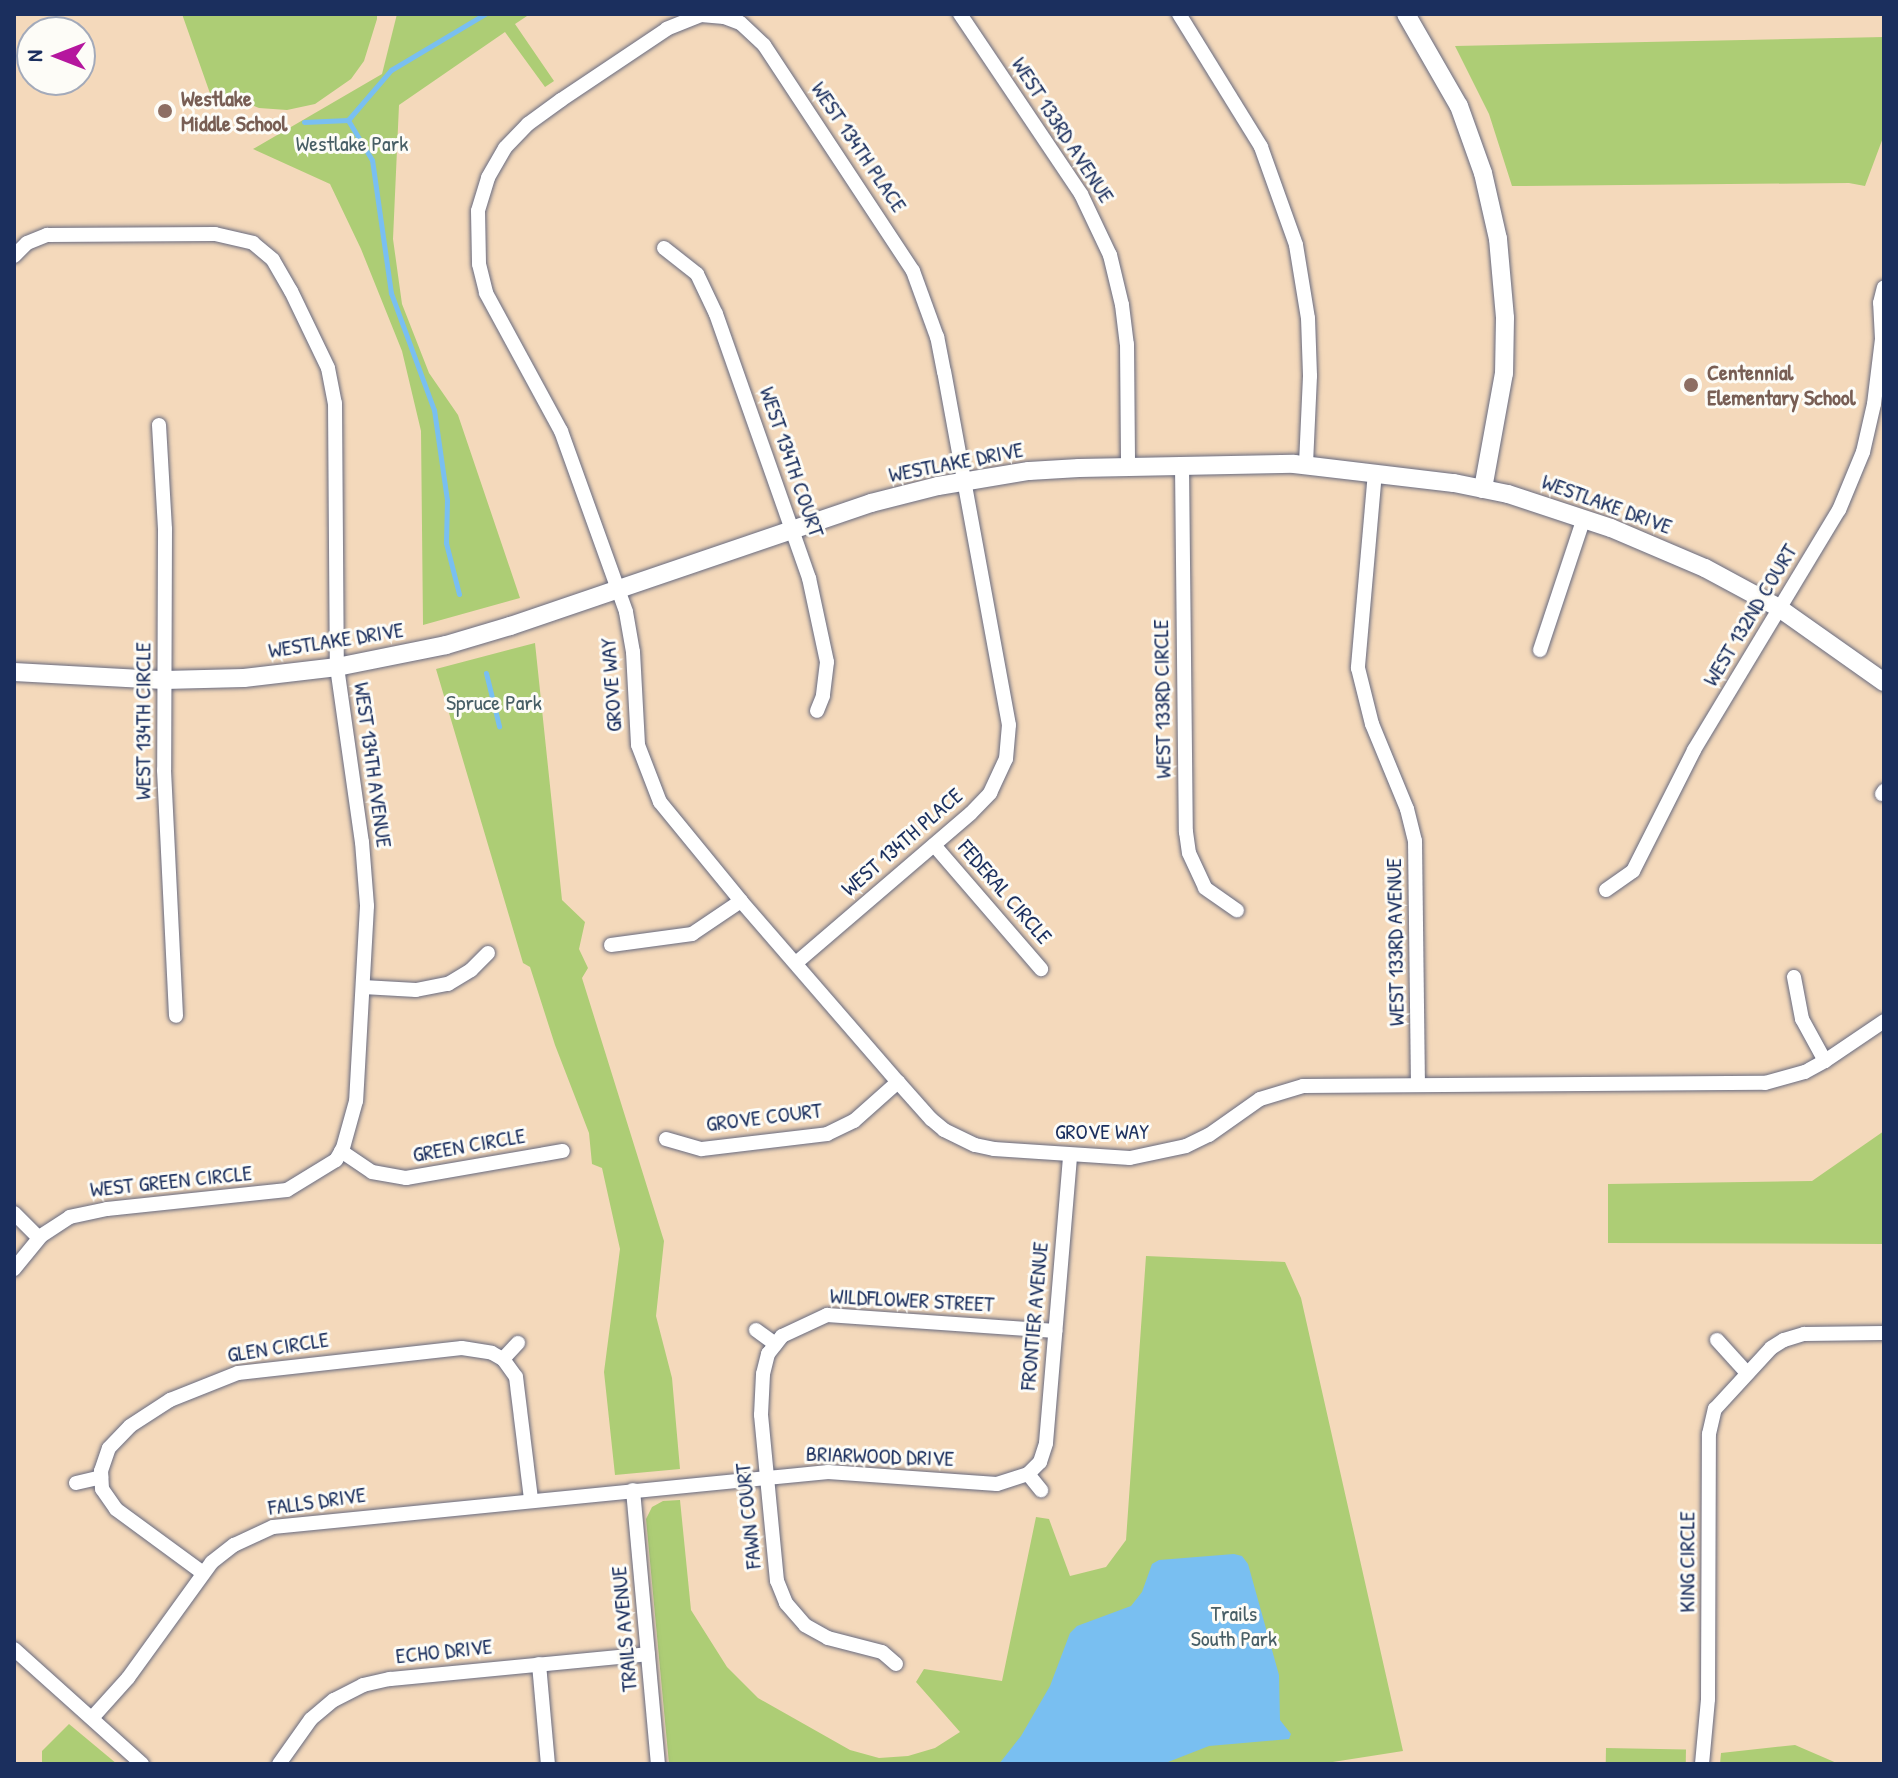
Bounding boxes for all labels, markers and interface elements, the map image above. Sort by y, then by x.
north arrow [16,16,96,96]
text: N [19,50,49,62]
street label: WEST 133RD AVENUE [1006,52,1120,208]
street label: WEST 134TH PLACE [806,77,912,217]
place label: Westlake Middle School [181,85,287,136]
marker: Westlake Middle School [156,102,174,120]
park label: Westlake Park [296,131,408,157]
place label: Centennial Elementary School [1707,359,1855,410]
marker: Centennial Elementary School [1682,376,1700,394]
street label: WEST 134TH COURT [754,383,830,541]
street label: WESTLAKE DRIVE [886,436,1026,488]
street label: WESTLAKE DRIVE [1538,468,1676,540]
street label: WEST 132ND COURT [1697,539,1803,691]
street label: WESTLAKE DRIVE [266,616,406,664]
street label: WEST 133RD CIRCLE [1147,619,1177,779]
street label: GROVE WAY [595,637,627,733]
street label: WEST 134TH CIRCLE [130,642,156,800]
street label: WEST 134TH AVENUE [348,681,398,849]
park label: Spruce Park [446,690,542,716]
street label: WEST 134TH PLACE [836,782,968,902]
street label: FEDERAL CIRCLE [953,835,1057,949]
street label: WEST 133RD AVENUE [1380,858,1410,1026]
street label: GROVE COURT [705,1097,823,1137]
street label: GROVE WAY [1055,1119,1149,1145]
street label: GREEN CIRCLE [411,1122,527,1168]
street label: WEST GREEN CIRCLE [89,1159,253,1203]
street label: FRONTIER AVENUE [1014,1241,1054,1391]
street label: WILDFLOWER STREET [829,1283,995,1317]
street label: GLEN CIRCLE [225,1326,331,1368]
street label: BRIARWOOD DRIVE [805,1440,955,1472]
street label: FAWN COURT [729,1462,767,1570]
street label: FALLS DRIVE [267,1481,367,1521]
street label: KING CIRCLE [1674,1511,1700,1613]
street label: TRAILS AVENUE [605,1565,643,1693]
park label: Trails South Park [1191,1600,1277,1652]
street label: ECHO DRIVE [394,1633,494,1669]

